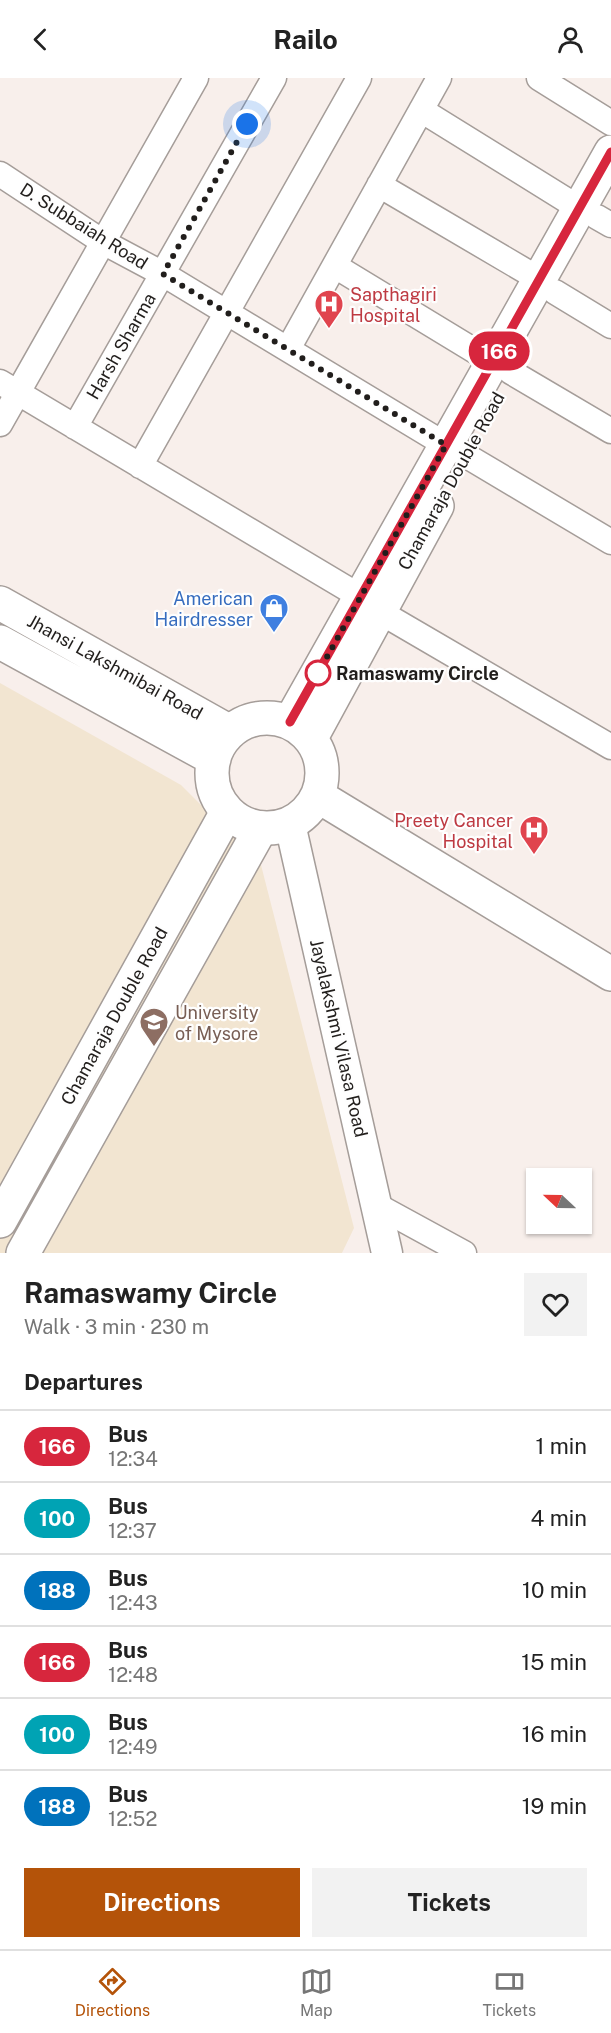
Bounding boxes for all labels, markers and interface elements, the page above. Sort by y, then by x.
icon: back [24,23,57,56]
text: Railo [273,23,338,55]
icon: person [554,23,587,56]
your location [232,109,262,139]
street label: D. Subbaiah Road [16,178,152,274]
place label: Sapthagiri Hospital [350,284,437,326]
hospital icon: Sapthagiri Hospital [313,288,345,330]
street label: Harsh Sharma [82,289,160,403]
line badge: 166 [464,332,534,370]
text: 166 [481,339,517,364]
street label: Chamaraja Double Road [393,388,509,574]
place label: American Hairdresser [155,588,253,630]
shop icon: American Hairdresser [258,592,290,634]
street label: Jhansi Lakshmibai Road [24,610,206,724]
marker: Ramaswamy Circle [305,660,331,686]
place label: Ramaswamy Circle [336,663,499,684]
place label: Preety Cancer Hospital [394,810,513,852]
hospital icon: Preety Cancer Hospital [518,814,550,856]
street label: Chamaraja Double Road [56,923,172,1109]
street label: Jayalakshmi Vilasa Road [306,937,372,1139]
place label: University of Mysore [175,1002,259,1044]
school or university icon: University of Mysore [138,1006,170,1048]
north arrow [526,1168,592,1234]
map controls [526,1168,592,1234]
button: heart [524,1273,587,1336]
text: Ramaswamy Circle [24,1276,277,1309]
text: Walk · 3 min · 230 m [24,1315,209,1339]
text: Departures [24,1369,143,1395]
text: Bus [108,1421,148,1447]
text: 1 min [535,1433,587,1459]
text: 166 [39,1434,75,1459]
text: 12:34 [108,1447,158,1471]
text: Bus [108,1493,148,1519]
text: 4 min [531,1505,587,1531]
text: 100 [39,1506,75,1531]
text: 12:37 [108,1519,157,1543]
text: Bus [108,1565,148,1591]
text: 10 min [522,1577,587,1603]
text: 188 [38,1578,76,1603]
text: 12:43 [108,1591,158,1615]
text: Bus [108,1637,148,1663]
text: 15 min [521,1649,587,1675]
text: 166 [39,1650,75,1675]
text: 12:48 [108,1663,158,1687]
text: Bus [108,1709,148,1735]
text: 16 min [522,1721,587,1747]
text: 100 [39,1722,75,1747]
text: 12:49 [108,1735,158,1759]
text: Bus [108,1781,148,1807]
text: 19 min [522,1793,587,1819]
text: 188 [38,1794,76,1819]
text: 12:52 [108,1807,157,1831]
button: Directions [24,1868,300,1937]
button: Tickets [312,1868,587,1937]
tab: Directions [75,1965,150,2020]
tab: Map [300,1965,333,2020]
tab: Tickets [482,1965,536,2020]

